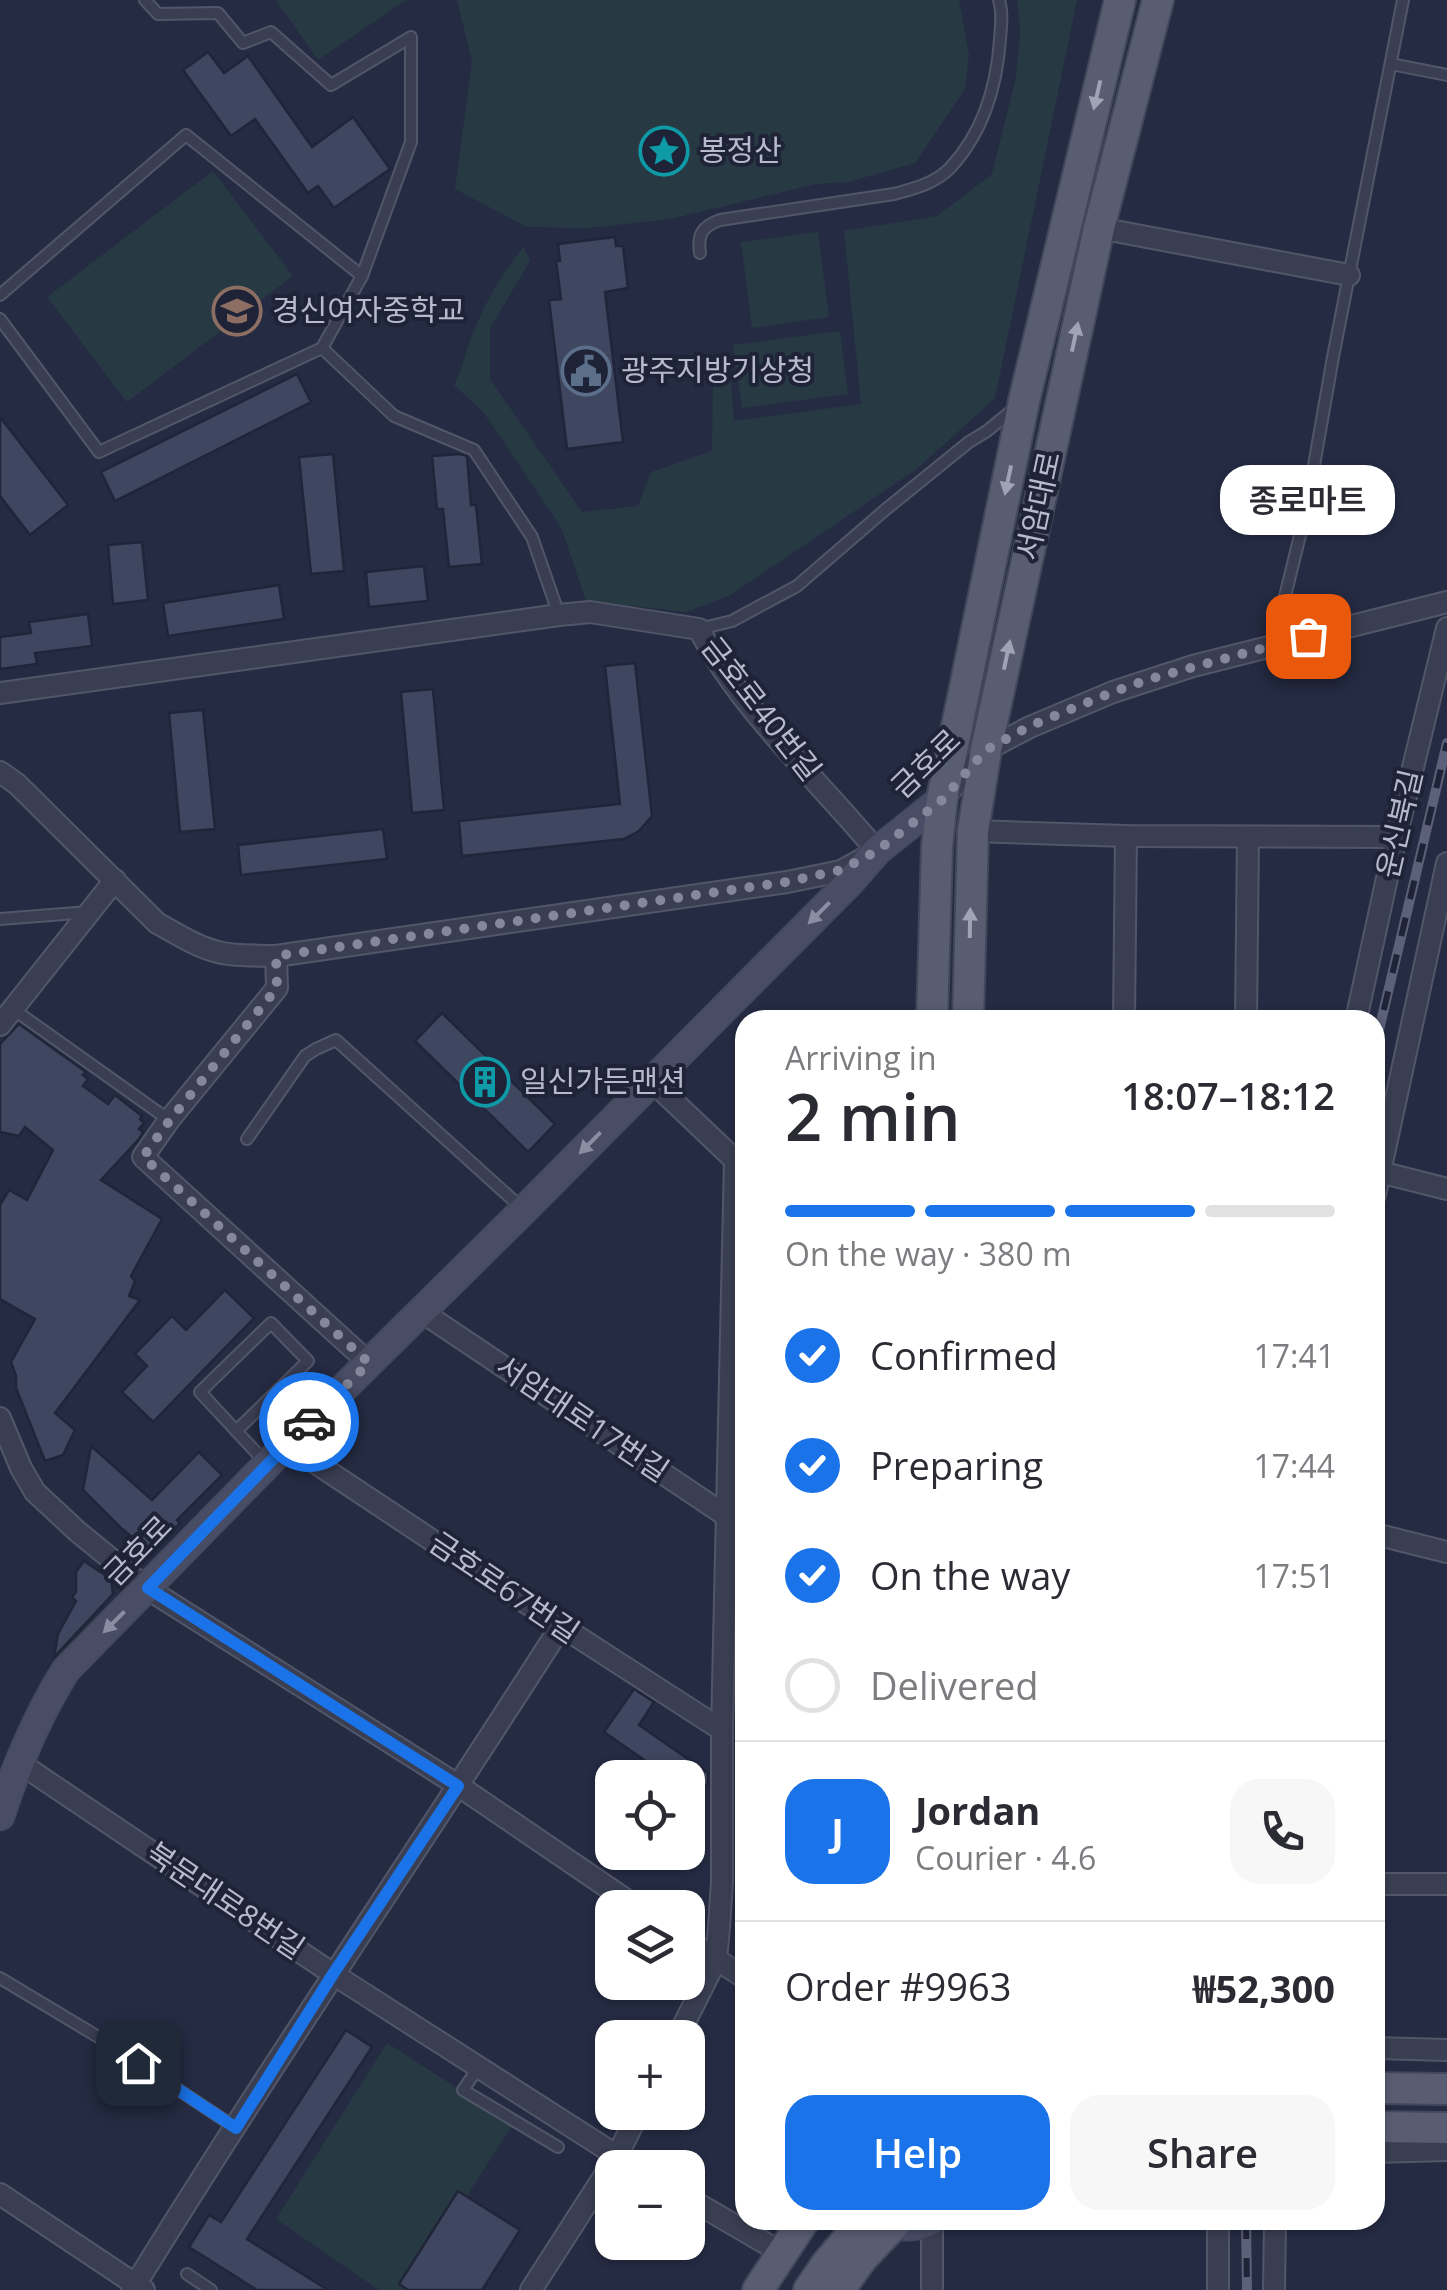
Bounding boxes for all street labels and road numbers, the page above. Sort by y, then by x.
street label: 서암대로 [1006,447,1069,564]
street label: 금호로40번길 [693,628,831,789]
street label: 금호로 [881,719,969,806]
street label: 운신북길 [1366,765,1431,882]
street label: 서암대로17번길 [489,1345,677,1491]
street label: 금호로 [93,1506,180,1594]
street label: 금호로67번길 [422,1522,588,1652]
street label: 북문대로8번길 [139,1832,313,1968]

